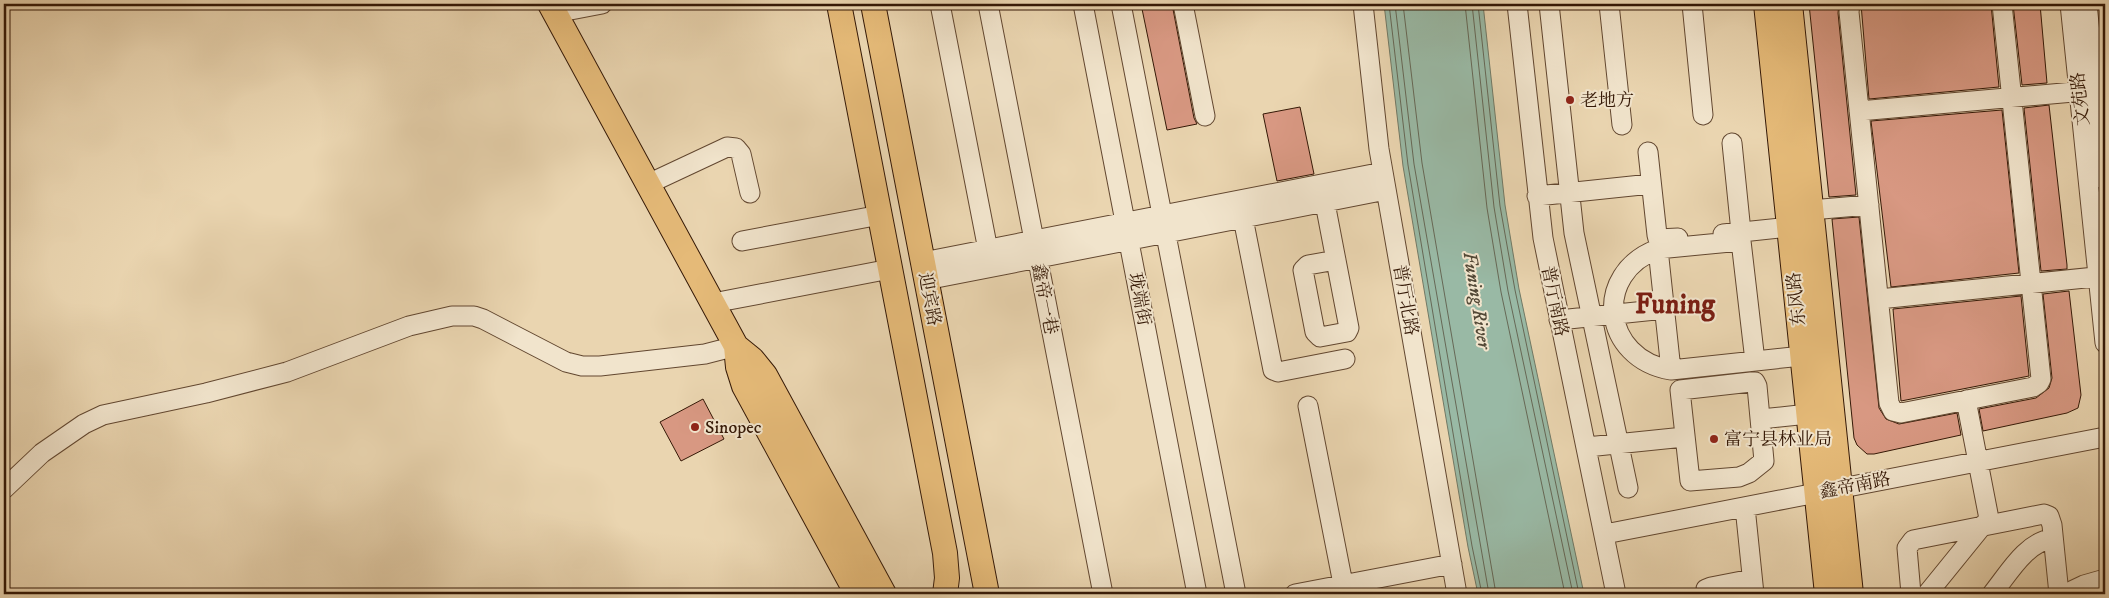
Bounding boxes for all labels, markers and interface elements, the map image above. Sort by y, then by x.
street label: 文苑路 [2067,71,2095,127]
place label: 老地方 [1580,90,1634,112]
marker: 老地方 [1564,94,1576,106]
water label: Funing River [1458,250,1496,352]
street label: 鑫帝一巷 [1026,262,1062,337]
street label: 普厅北路 [1388,263,1422,338]
street label: 普厅南路 [1536,264,1572,339]
street label: 迎宾路 [913,271,945,328]
street label: 珑端街 [1123,271,1155,328]
street label: 东风路 [1783,271,1811,327]
district label: Funing [1635,287,1716,322]
place label: Sinopec [705,417,762,439]
marker: Sinopec [689,421,701,433]
place label: 富宁县林业局 [1724,429,1832,451]
marker: 富宁县林业局 [1708,433,1720,445]
street label: 鑫帝南路 [1818,468,1893,504]

